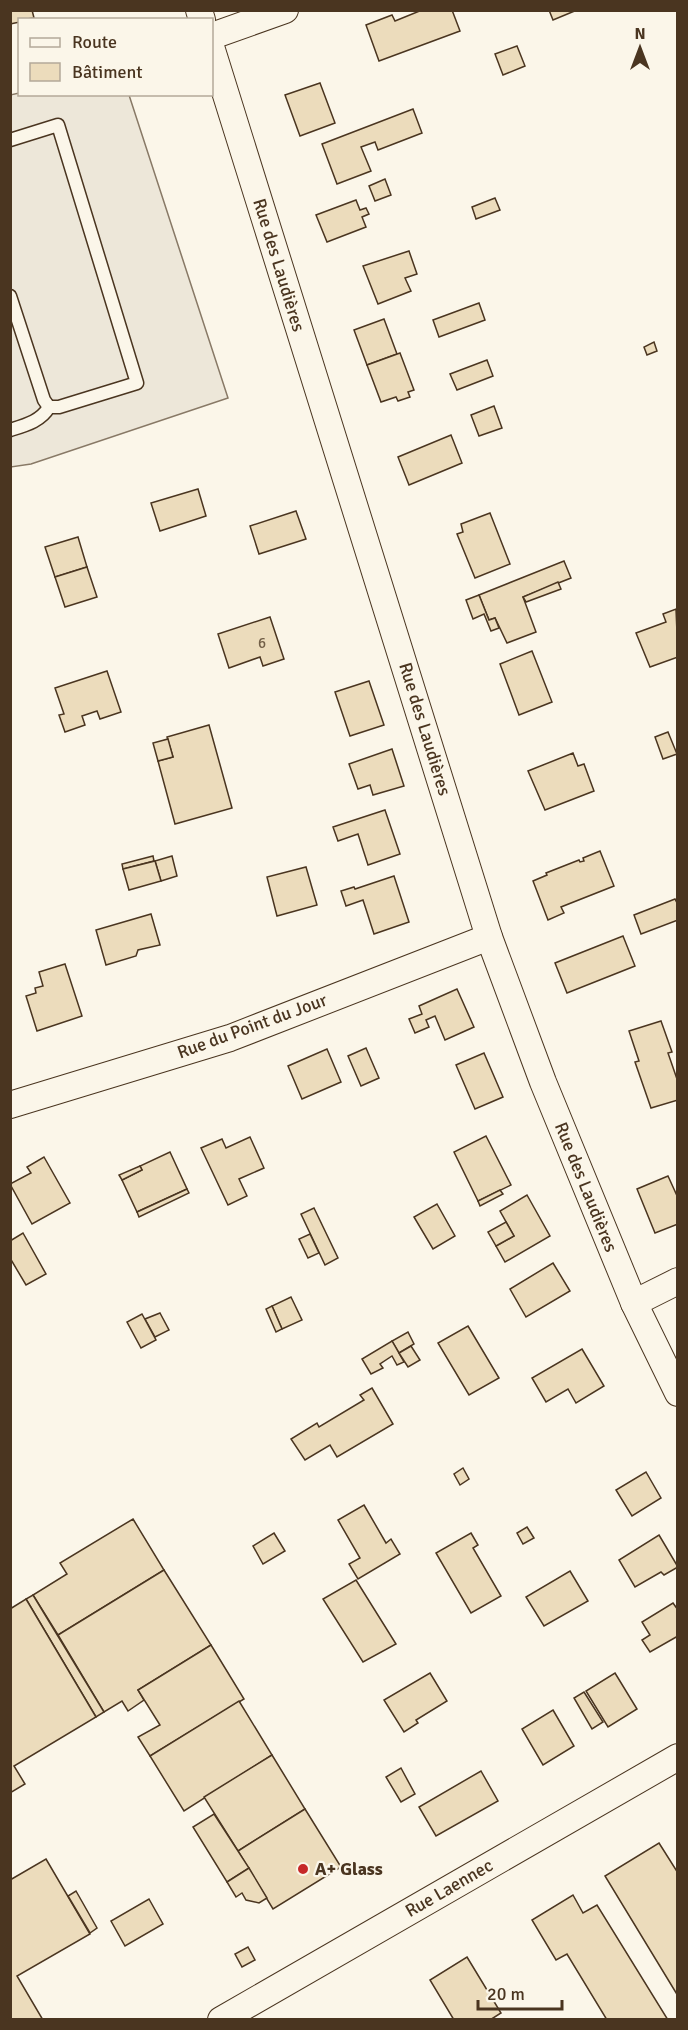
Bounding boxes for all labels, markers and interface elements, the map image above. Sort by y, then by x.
legend [18,18,213,96]
north arrow [610,18,670,78]
text: N [634,24,646,44]
text: Route [72,31,117,53]
text: Bâtiment [72,61,143,83]
street label: Rue des Laudières [248,196,310,334]
house number: 6 [258,634,266,652]
street label: Rue des Laudières [394,660,456,798]
street label: Rue du Point du Jour [174,989,330,1063]
street label: Rue des Laudières [550,1119,622,1255]
street label: Rue Laennec [401,1854,497,1922]
place label: A+ Glass [315,1858,383,1880]
marker: A+ Glass [296,1862,310,1876]
scale bar [478,1973,562,2011]
text: 20 m [487,1983,525,2005]

